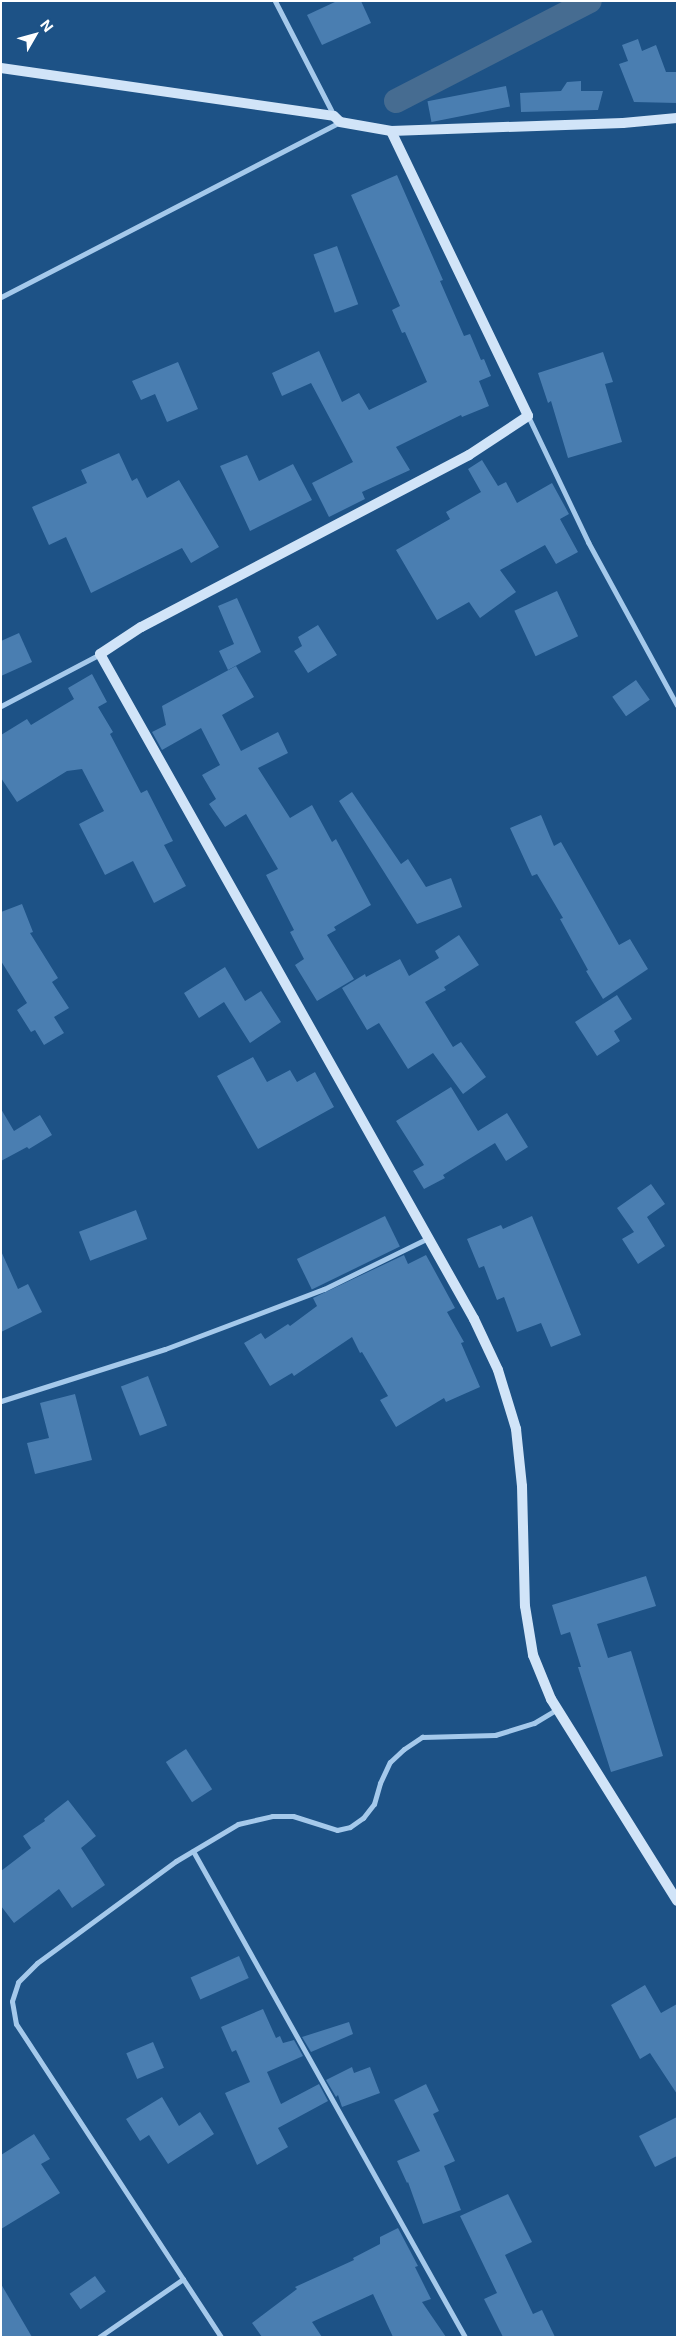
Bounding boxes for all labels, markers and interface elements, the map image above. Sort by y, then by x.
north arrow [10,10,60,60]
text: N [37,16,57,35]

